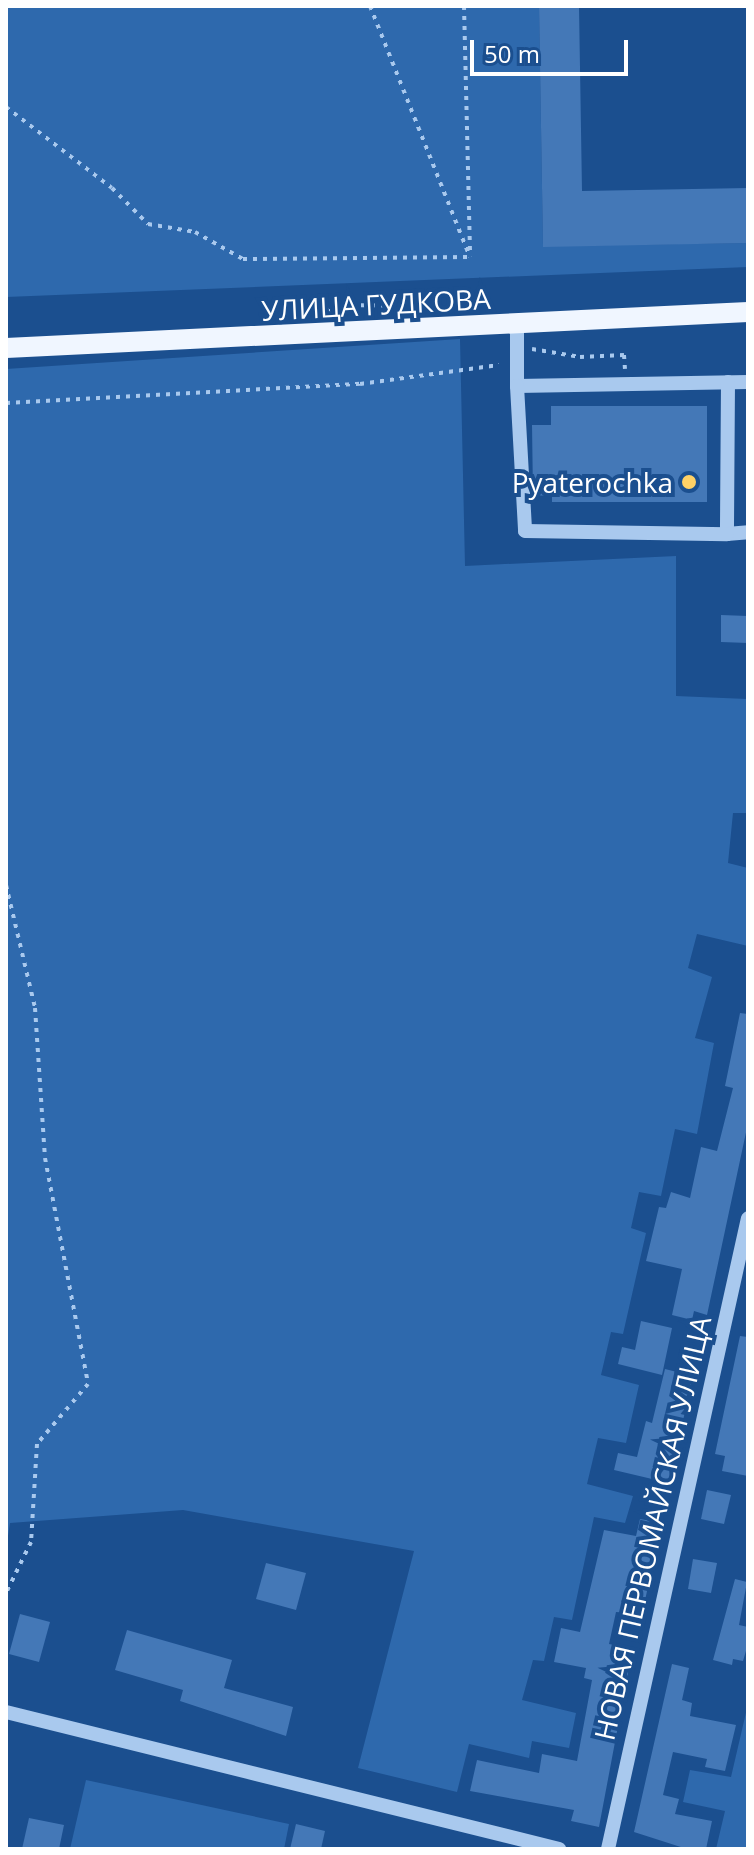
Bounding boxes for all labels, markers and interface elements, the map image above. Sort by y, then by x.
scale bar [474,24,632,74]
text: 50 m [484,37,540,70]
street label: УЛИЦА ГУДКОВА [261,281,491,327]
place label: Pyaterochka [512,465,673,499]
marker: Pyaterochka [680,473,698,491]
street label: НОВАЯ ПЕРВОМАЙСКАЯ УЛИЦА [587,1313,717,1743]

